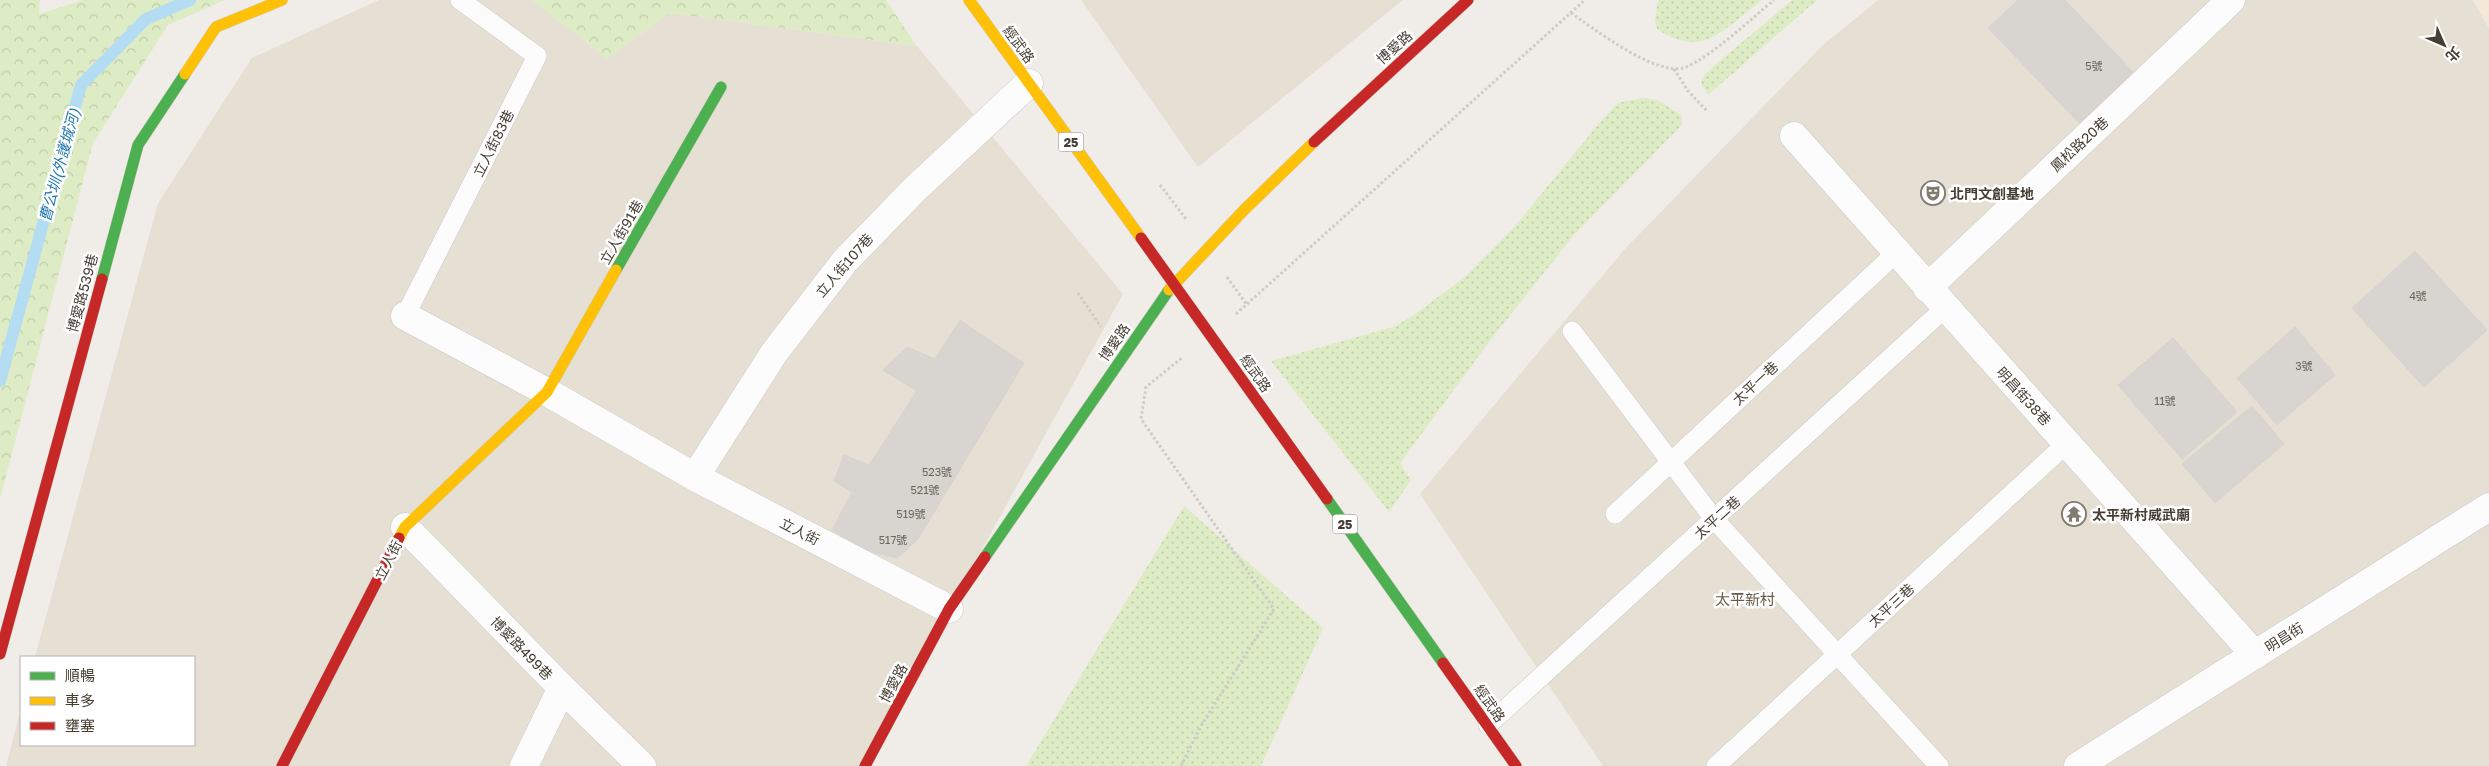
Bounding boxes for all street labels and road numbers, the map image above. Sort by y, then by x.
street label: 經武路 [1000,22,1038,66]
street label: 博愛路 [1373,27,1415,67]
street label: 立人街83巷 [469,107,517,179]
street label: 鳳松路20巷 [2047,113,2111,175]
road number: 25 [1058,132,1084,152]
street label: 立人街91巷 [596,197,646,267]
street label: 立人街107巷 [812,230,876,300]
street label: 博愛路539巷 [63,252,101,334]
street label: 博愛路 [1095,320,1133,364]
street label: 經武路 [1237,351,1275,395]
street label: 太平一巷 [1729,358,1781,408]
street label: 明昌街38巷 [1993,363,2055,429]
street label: 太平二巷 [1691,492,1743,542]
street label: 立人街 [777,514,823,548]
road number: 25 [1332,514,1358,534]
street label: 立人街 [371,537,405,583]
street label: 太平三巷 [1865,580,1917,630]
street label: 博愛路499巷 [488,613,556,683]
street label: 明昌街 [2262,619,2306,655]
street label: 博愛路 [876,660,910,706]
street label: 經武路 [1471,681,1509,725]

